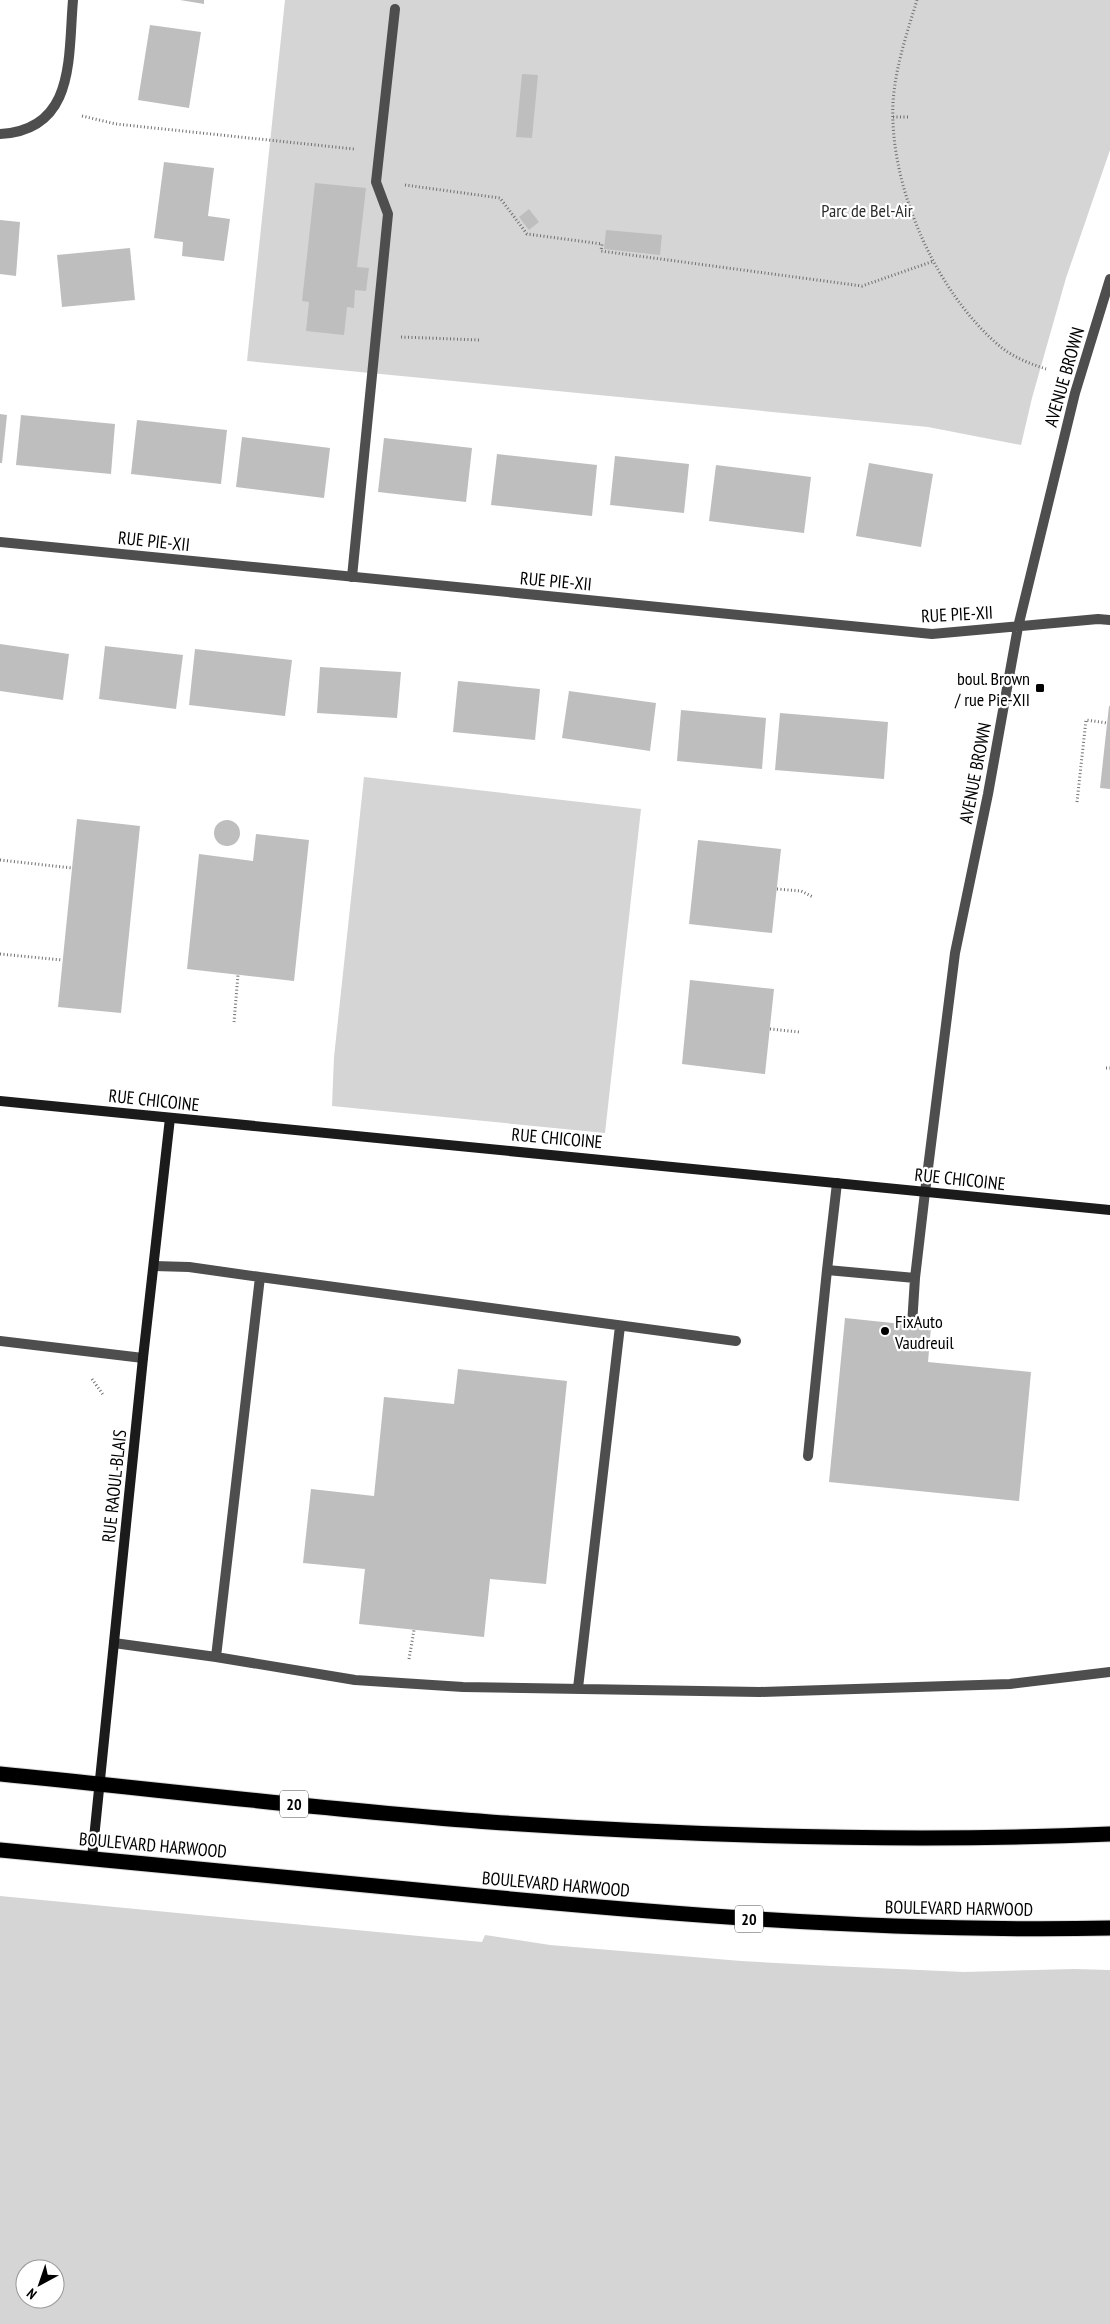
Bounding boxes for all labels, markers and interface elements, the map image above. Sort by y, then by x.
park label: Parc de Bel-Air [821,199,913,222]
street label: AVENUE BROWN [1039,325,1089,429]
street label: RUE PIE-XII [117,526,191,556]
street label: RUE PIE-XII [519,566,593,596]
street label: RUE PIE-XII [920,601,994,627]
place label: boul. Brown / rue Pie-XII [954,667,1030,711]
marker: boul. Brown / rue Pie-XII [1034,682,1046,694]
street label: AVENUE BROWN [954,721,996,825]
street label: RUE CHICOINE [108,1084,200,1116]
street label: RUE CHICOINE [511,1123,603,1153]
street label: RUE CHICOINE [914,1163,1006,1195]
place label: FixAuto Vaudreuil [894,1310,954,1354]
marker: FixAuto Vaudreuil [879,1325,891,1337]
street label: RUE RAOUL-BLAIS [97,1428,131,1544]
road number: 20 [280,1790,308,1818]
street label: BOULEVARD HARWOOD [78,1827,228,1863]
street label: BOULEVARD HARWOOD [481,1866,631,1902]
street label: BOULEVARD HARWOOD [885,1895,1033,1921]
road number: 20 [735,1906,763,1932]
north arrow [15,2259,65,2309]
text: N [23,2285,40,2303]

